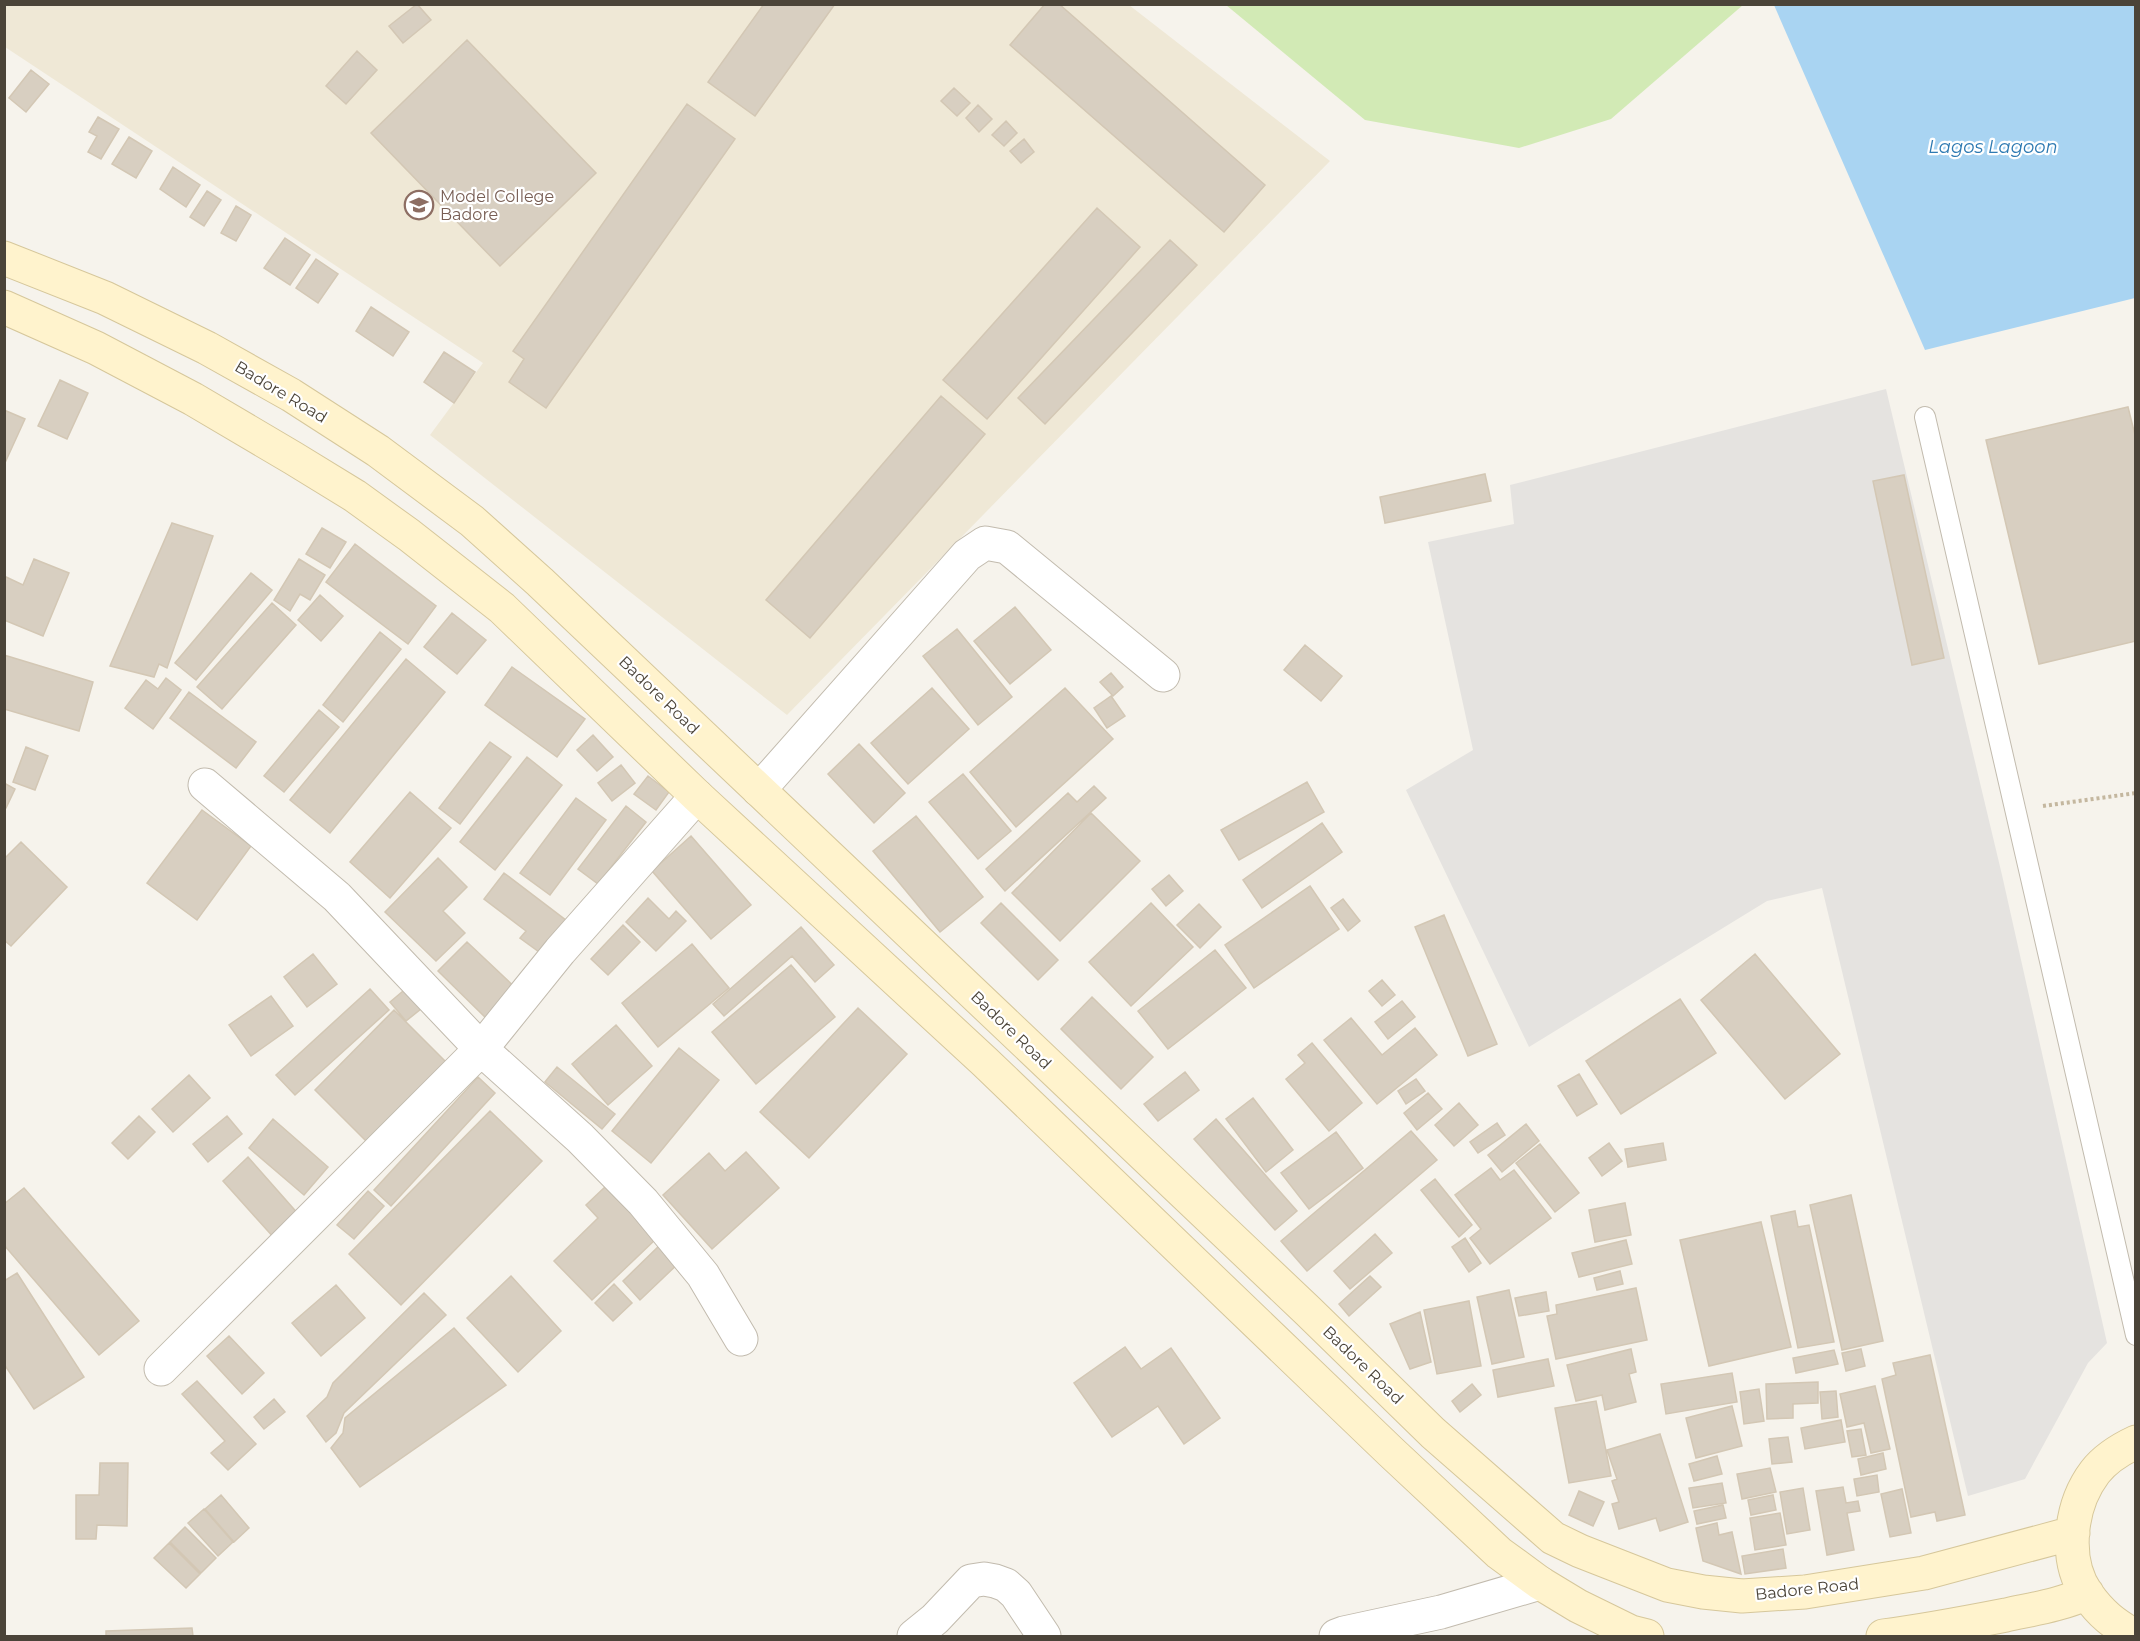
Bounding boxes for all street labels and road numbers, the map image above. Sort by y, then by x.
street label: Badore Road [231,357,331,427]
street label: Badore Road [615,652,703,738]
street label: Badore Road [967,987,1055,1073]
street label: Badore Road [1319,1322,1407,1408]
street label: Badore Road [1754,1574,1860,1604]

